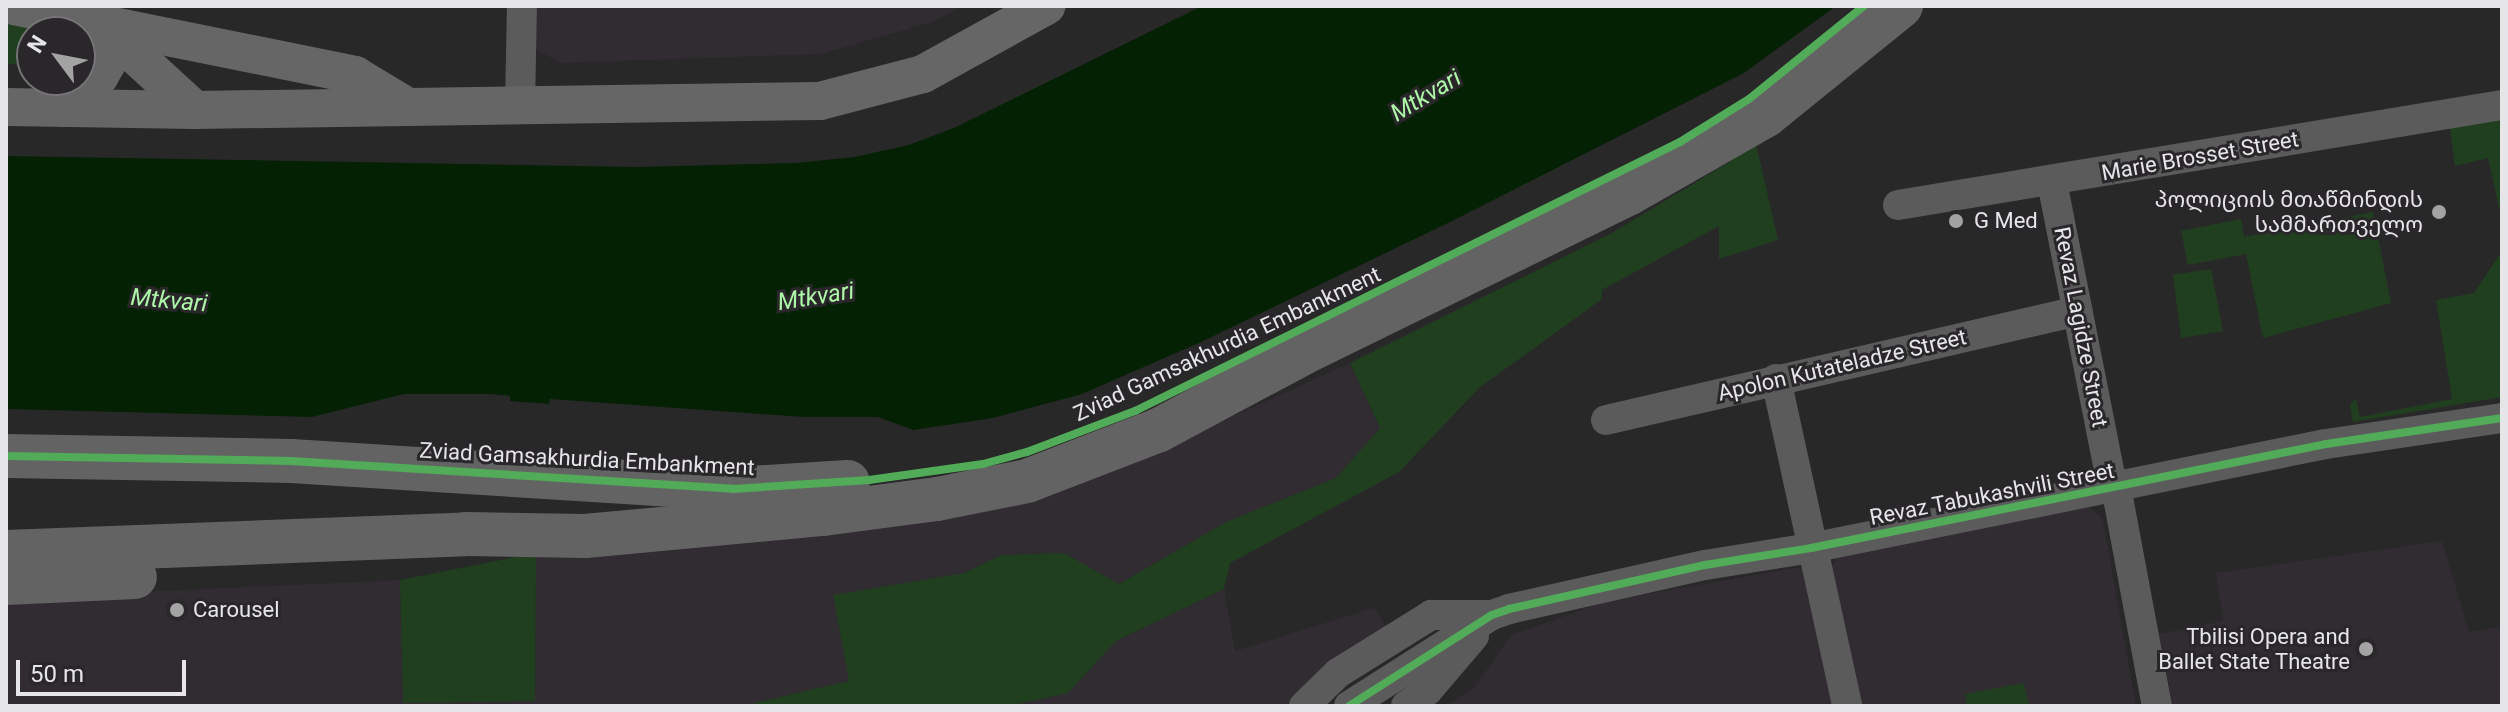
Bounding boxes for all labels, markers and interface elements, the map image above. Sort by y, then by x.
north arrow [16,16,96,96]
text: N [22,31,52,57]
water label: Mtkvari [1386,64,1466,128]
street label: Marie Brosset Street [2099,126,2301,186]
place label: პოლიციის მთაწმინდის სამმართველო [2155,186,2423,238]
marker: პოლიციის მთაწმინდის სამმართველო [2430,203,2448,221]
place label: G Med [1974,208,2038,234]
marker: G Med [1945,210,1967,232]
street label: Revaz Lagidze Street [2049,224,2113,430]
street label: Zviad Gamsakhurdia Embankment [1069,261,1385,427]
water label: Mtkvari [776,277,856,317]
water label: Mtkvari [129,283,209,319]
street label: Apolon Kutateladze Street [1715,324,1969,406]
street label: Zviad Gamsakhurdia Embankment [419,437,755,481]
street label: Revaz Tabukashvili Street [1867,457,2117,531]
place label: Carousel [193,597,280,623]
marker: Carousel [168,601,186,619]
place label: Tbilisi Opera and Ballet State Theatre [2158,623,2350,674]
marker: Tbilisi Opera and Ballet State Theatre [2357,640,2375,658]
scale bar [20,644,190,694]
text: 50 m [30,660,84,688]

